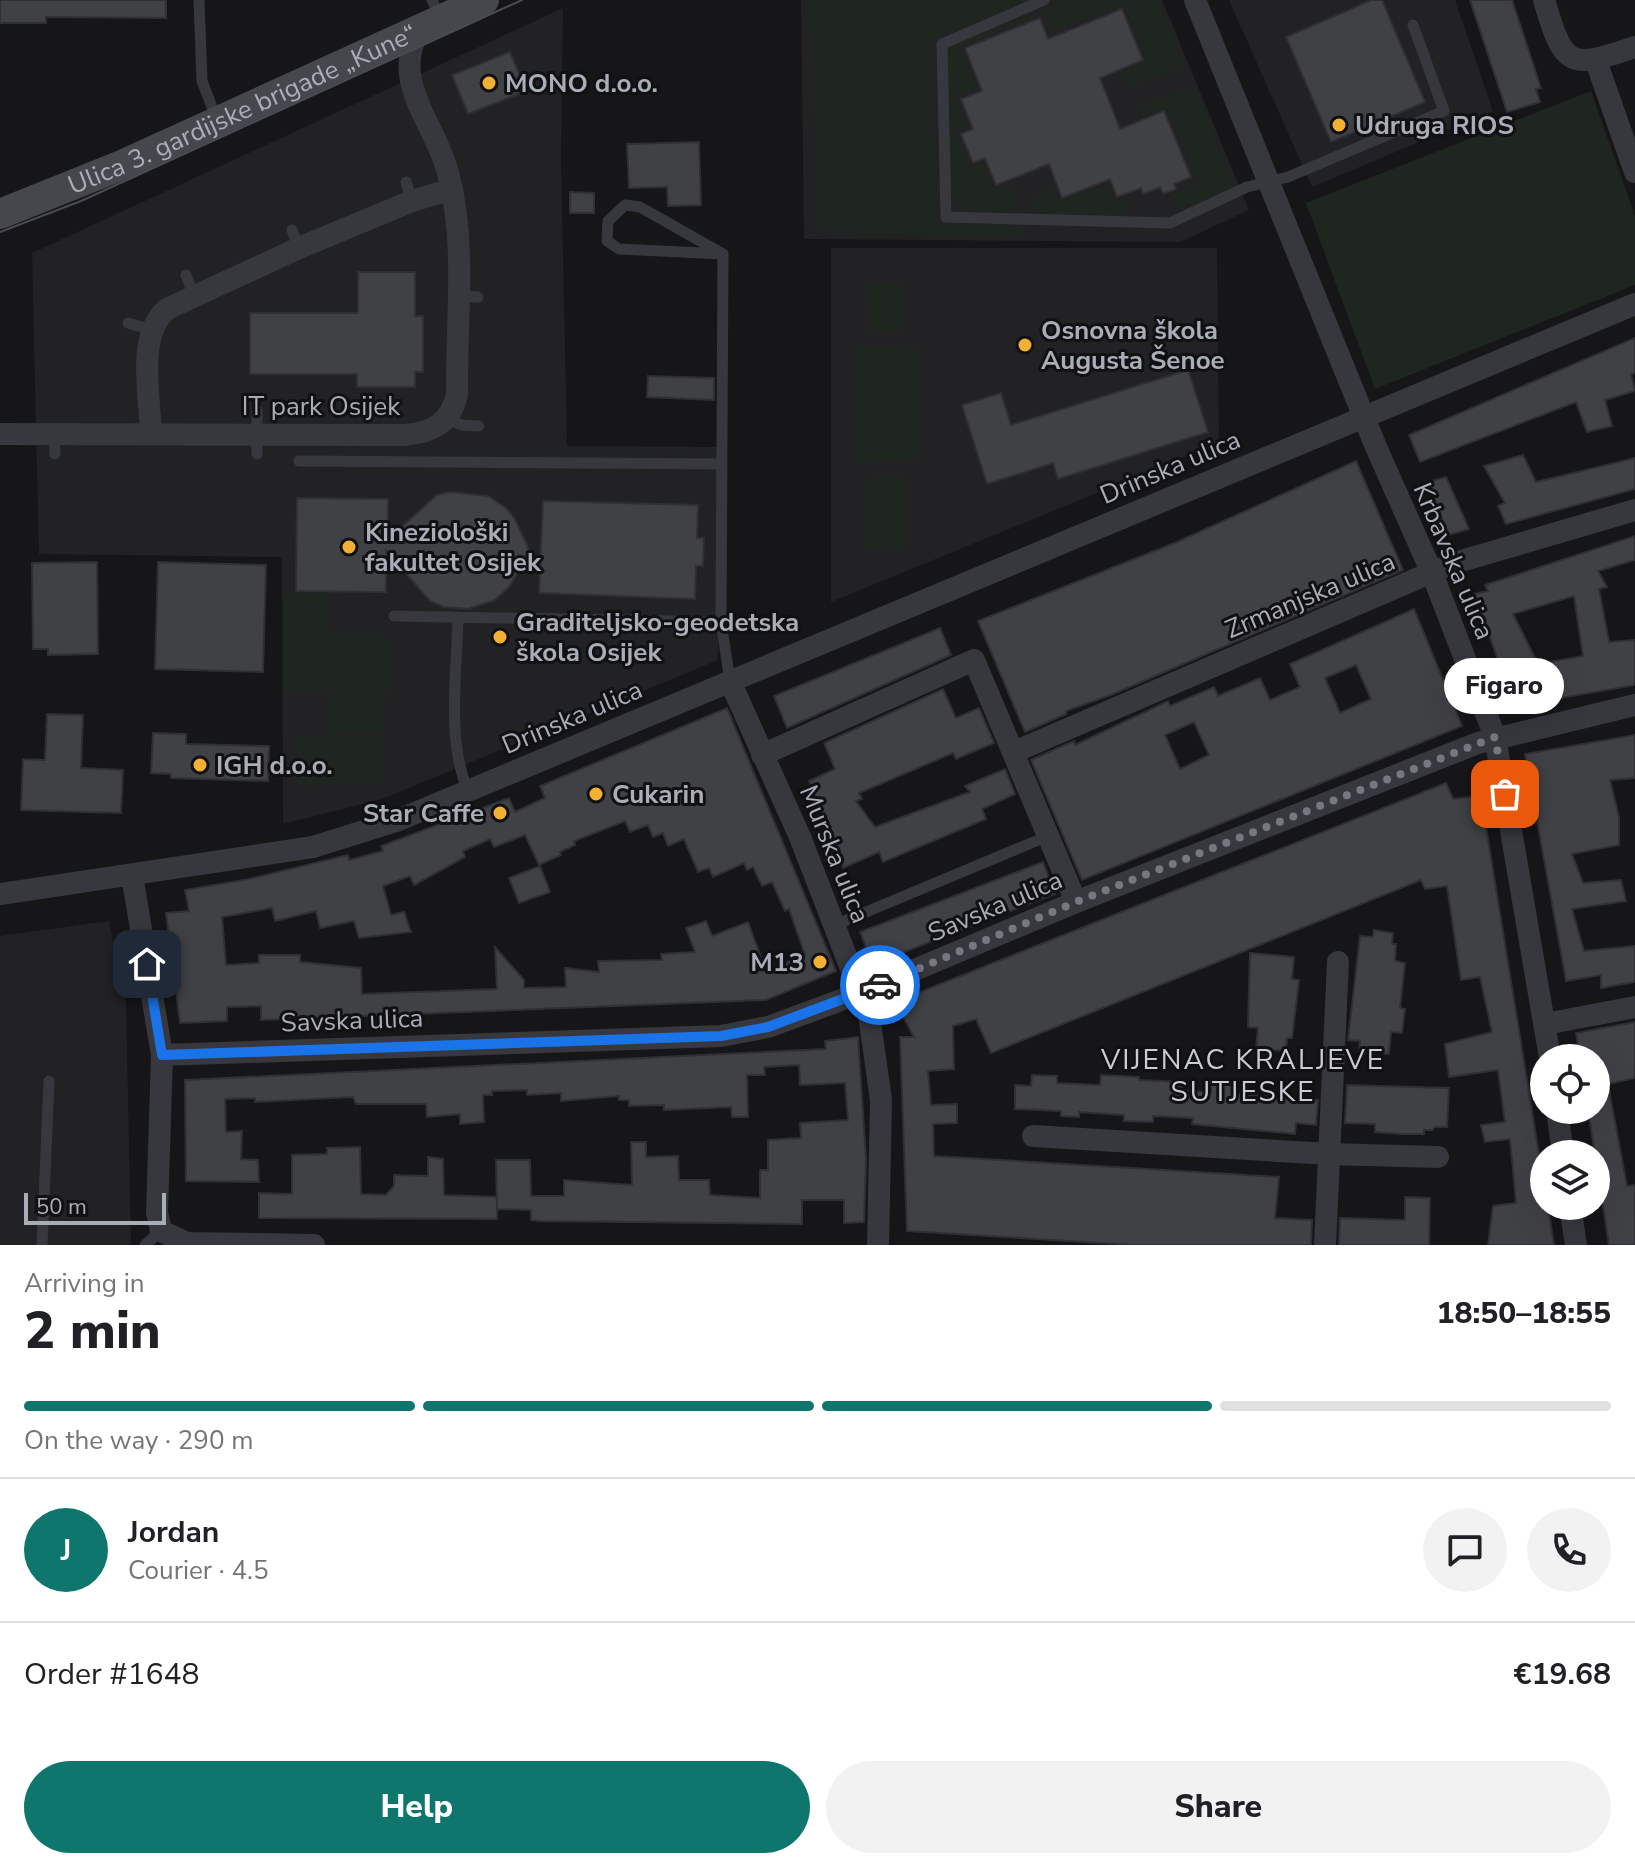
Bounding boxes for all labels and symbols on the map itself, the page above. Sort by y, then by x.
street label: Ulica 3. gardijske brigade „Kune“ [63,16,422,203]
place label: MONO d.o.o. [505,66,658,101]
marker: MONO d.o.o. [480,74,498,92]
place label: Udruga RIOS [1355,108,1514,143]
marker: Udruga RIOS [1330,116,1348,134]
place label: Osnovna škola Augusta Šenoe [1041,313,1225,378]
marker: Osnovna škola Augusta Šenoe [1016,336,1034,354]
street label: IT park Osijek [242,389,401,424]
street label: Drinska ulica [1095,422,1246,513]
street label: Krbavska ulica [1405,477,1502,645]
place label: Kineziološki fakultet Osijek [365,515,542,580]
marker: Kineziološki fakultet Osijek [340,538,358,556]
street label: Zrmanjska ulica [1220,544,1401,647]
place label: Graditeljsko-geodetska škola Osijek [516,605,799,670]
marker: Graditeljsko-geodetska škola Osijek [491,628,509,646]
callout: Figaro [1445,658,1565,714]
street label: Drinska ulica [497,672,648,763]
place label: IGH d.o.o. [216,748,333,783]
marker: IGH d.o.o. [191,756,209,774]
pin [1471,760,1539,828]
place label: Cukarin [612,777,704,812]
street label: Murska ulica [791,780,878,928]
marker: Cukarin [587,785,605,803]
place label: Star Caffe [363,796,484,831]
marker: Star Caffe [491,804,509,822]
street label: Savska ulica [923,862,1068,950]
pin [113,930,181,998]
place label: M13 [750,945,804,980]
courier [840,945,920,1025]
marker: M13 [811,953,829,971]
street label: Savska ulica [280,1001,424,1040]
district label: VIJENAC KRALJEVE SUTJESKE [1100,1041,1385,1111]
scale bar [24,1189,166,1225]

